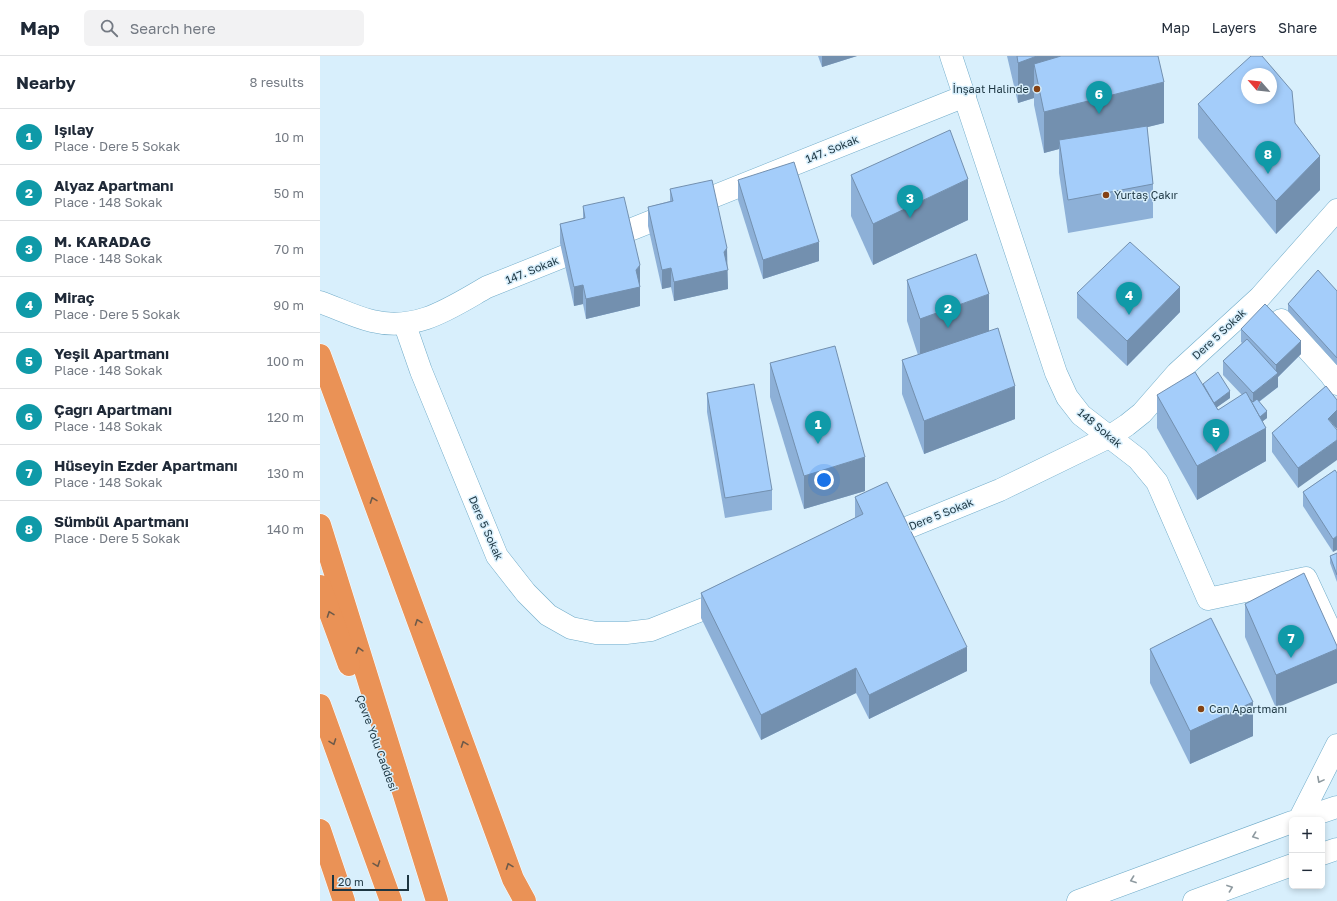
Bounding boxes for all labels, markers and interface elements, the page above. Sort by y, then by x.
search box [84,10,364,46]
text: Map [20,16,60,39]
icon: search [98,17,120,39]
text: Search here [130,19,216,37]
text: Map [1161,19,1190,36]
text: Layers [1212,19,1256,36]
text: Share [1278,19,1317,36]
north arrow [1241,68,1277,104]
text: Nearby [16,72,76,93]
text: 8 results [250,74,304,90]
pin: 6 [1086,81,1112,114]
place label: İnşaat Halinde [953,82,1029,95]
marker: İnşaat Halinde [1032,84,1042,94]
text: Işılay [54,120,94,138]
text: 1 [26,129,32,145]
text: 10 m [275,129,304,145]
street label: 147. Sokak [803,132,860,165]
text: Place · Dere 5 Sokak [54,138,180,154]
pin: 8 [1255,141,1281,174]
text: Alyaz Apartmanı [54,176,174,194]
text: 2 [25,185,33,201]
text: 50 m [274,185,304,201]
pin: 3 [897,185,923,218]
place label: Yurtaş Çakır [1114,188,1179,201]
marker: Yurtaş Çakır [1101,190,1111,200]
text: Place · 148 Sokak [54,194,163,210]
text: M. KARADAĞ [54,232,151,250]
text: 3 [25,241,33,257]
text: 70 m [274,241,304,257]
text: Place · 148 Sokak [54,250,163,266]
street label: 147. Sokak [503,253,560,286]
pin: 4 [1116,282,1142,315]
text: Miraç [54,288,94,306]
pin: 2 [935,295,961,328]
text: 4 [25,297,33,313]
text: 90 m [273,297,304,313]
street label: Dere 5 Sokak [1189,305,1248,362]
text: Place · Dere 5 Sokak [54,306,180,322]
text: Yeşil Apartmanı [54,344,169,362]
text: 5 [25,353,33,369]
text: 100 m [267,353,304,369]
text: Place · 148 Sokak [54,362,163,378]
text: Çağrı Apartmanı [54,400,172,418]
street label: 148 Sokak [1076,405,1125,450]
text: 6 [25,409,33,425]
text: 120 m [267,409,304,425]
pin: 1 [805,411,831,444]
text: Place · 148 Sokak [54,418,163,434]
pin: 5 [1203,419,1229,452]
text: Hüseyin Ezder Apartmanı [54,456,238,474]
text: 7 [25,465,33,481]
text: 130 m [267,465,304,481]
your location [814,470,834,490]
text: Place · 148 Sokak [54,474,163,490]
street label: Dere 5 Sokak [467,494,506,562]
street label: Dere 5 Sokak [907,495,975,532]
one-way arrow [370,497,378,504]
text: Sümbül Apartmanı [54,512,189,530]
text: 8 [25,521,33,537]
text: 140 m [267,521,304,537]
text: Place · Dere 5 Sokak [54,530,180,546]
one-way arrow [327,611,335,618]
one-way arrow [415,619,423,626]
pin: 7 [1278,625,1304,658]
one-way arrow [355,646,364,653]
street label: Çevre Yolu Caddesi [354,693,401,793]
place label: Can Apartmanı [1209,702,1287,715]
marker: Can Apartmanı [1196,704,1206,714]
one-way arrow [329,738,337,745]
one-way arrow [460,741,468,748]
one-way arrow [1317,775,1325,783]
map controls [1289,817,1325,889]
button: + [1289,817,1325,853]
one-way arrow [1252,831,1259,839]
button: − [1289,853,1325,889]
one-way arrow [373,860,381,867]
one-way arrow [505,863,513,870]
scale bar [332,873,409,892]
text: 20 m [338,875,364,888]
one-way arrow [1130,876,1137,884]
one-way arrow [1227,884,1234,892]

